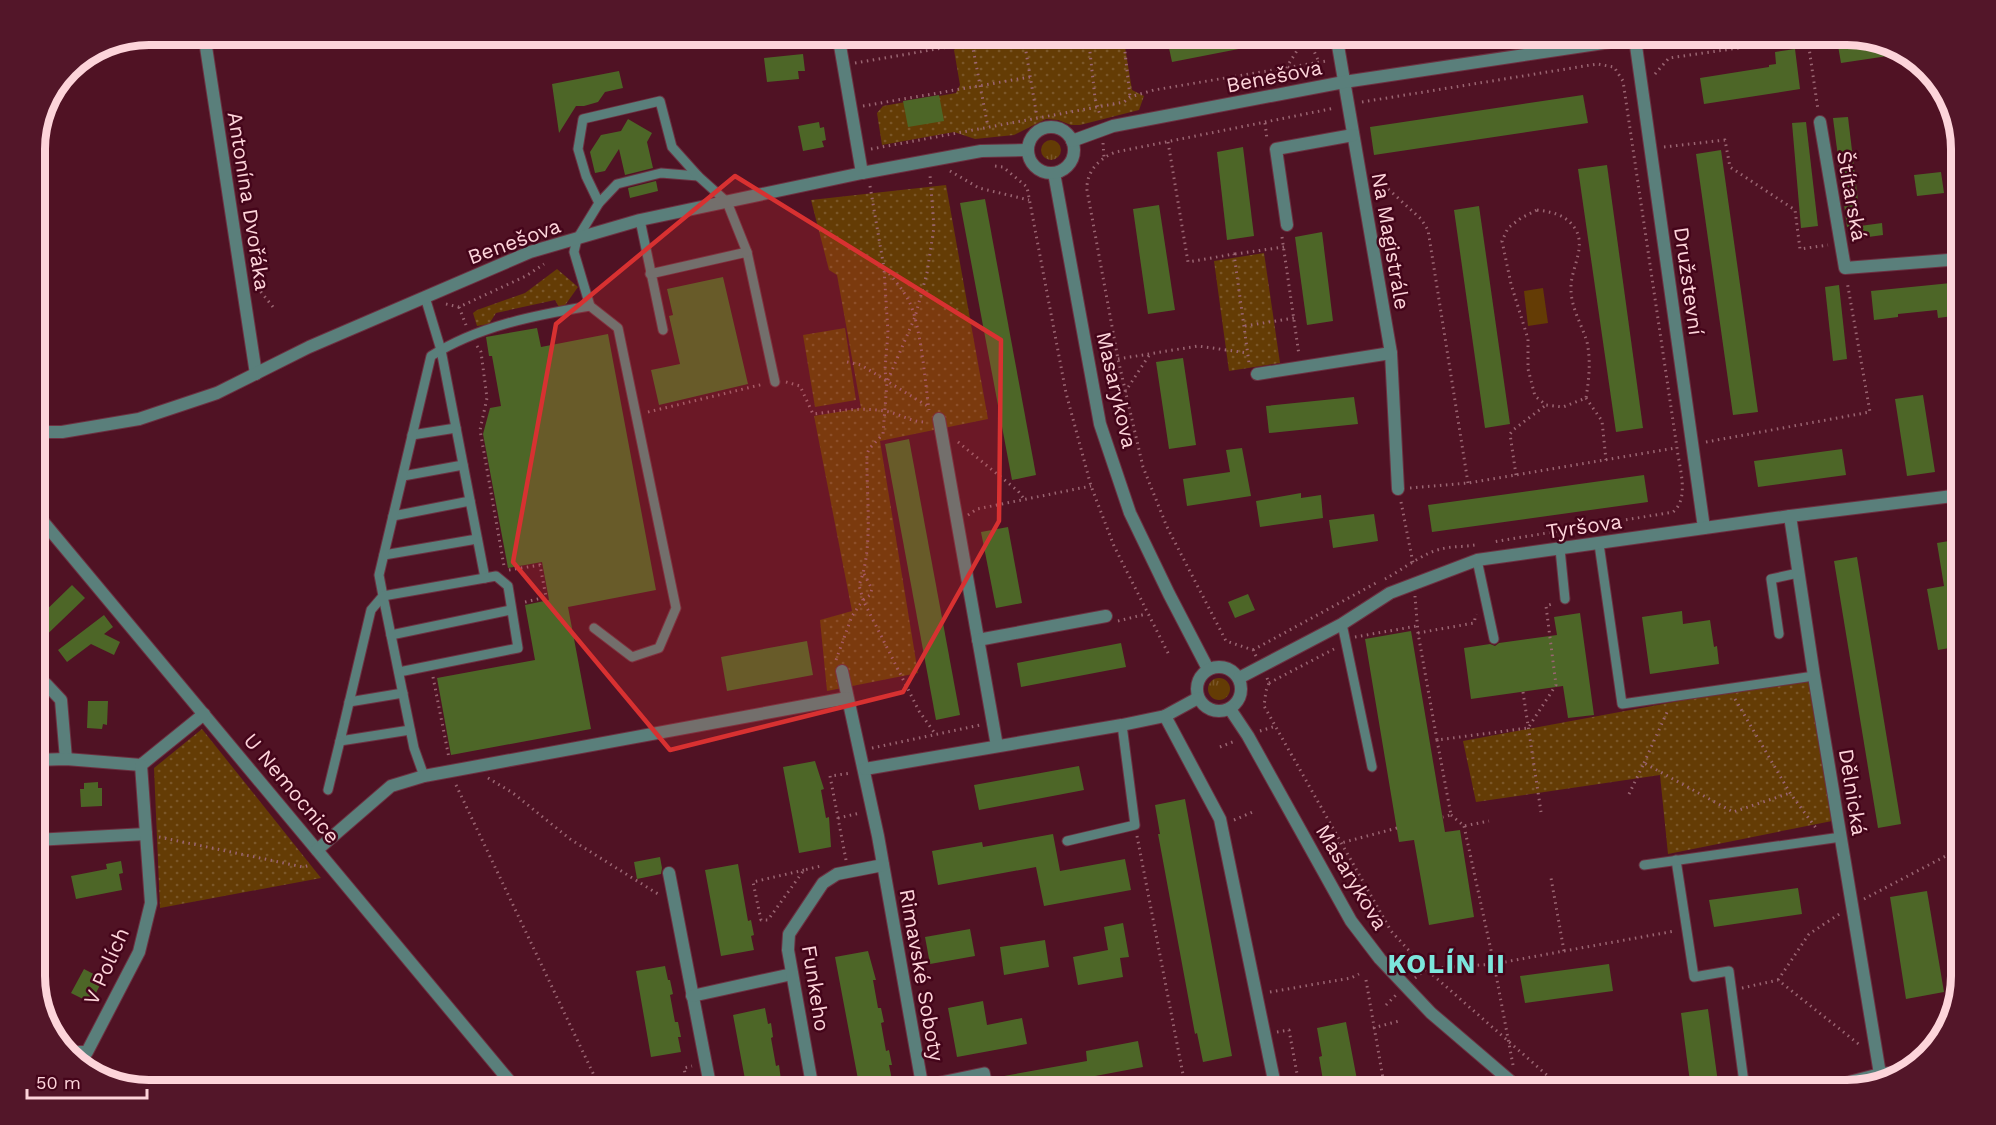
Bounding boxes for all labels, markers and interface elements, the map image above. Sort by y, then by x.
street label: Benešova [1224,54,1324,98]
street label: Antonína Dvořáka [223,110,275,292]
street label: Štítarská [1832,149,1872,243]
street label: Na Magistrále [1367,170,1415,312]
street label: Benešova [464,213,564,269]
street label: Družstevní [1669,225,1709,337]
street label: Masarykova [1091,329,1143,451]
street label: Tyršova [1545,508,1624,544]
street label: U Nemocnice [239,728,345,848]
street label: Dělnická [1834,747,1872,837]
street label: Masarykova [1311,820,1393,934]
street label: Rimavské Soboty [895,887,950,1063]
street label: V Polích [78,923,134,1009]
street label: Funkeho [797,943,835,1033]
district label: KOLÍN II [1388,948,1506,980]
scale bar [27,1062,147,1100]
text: 50 m [36,1072,81,1093]

